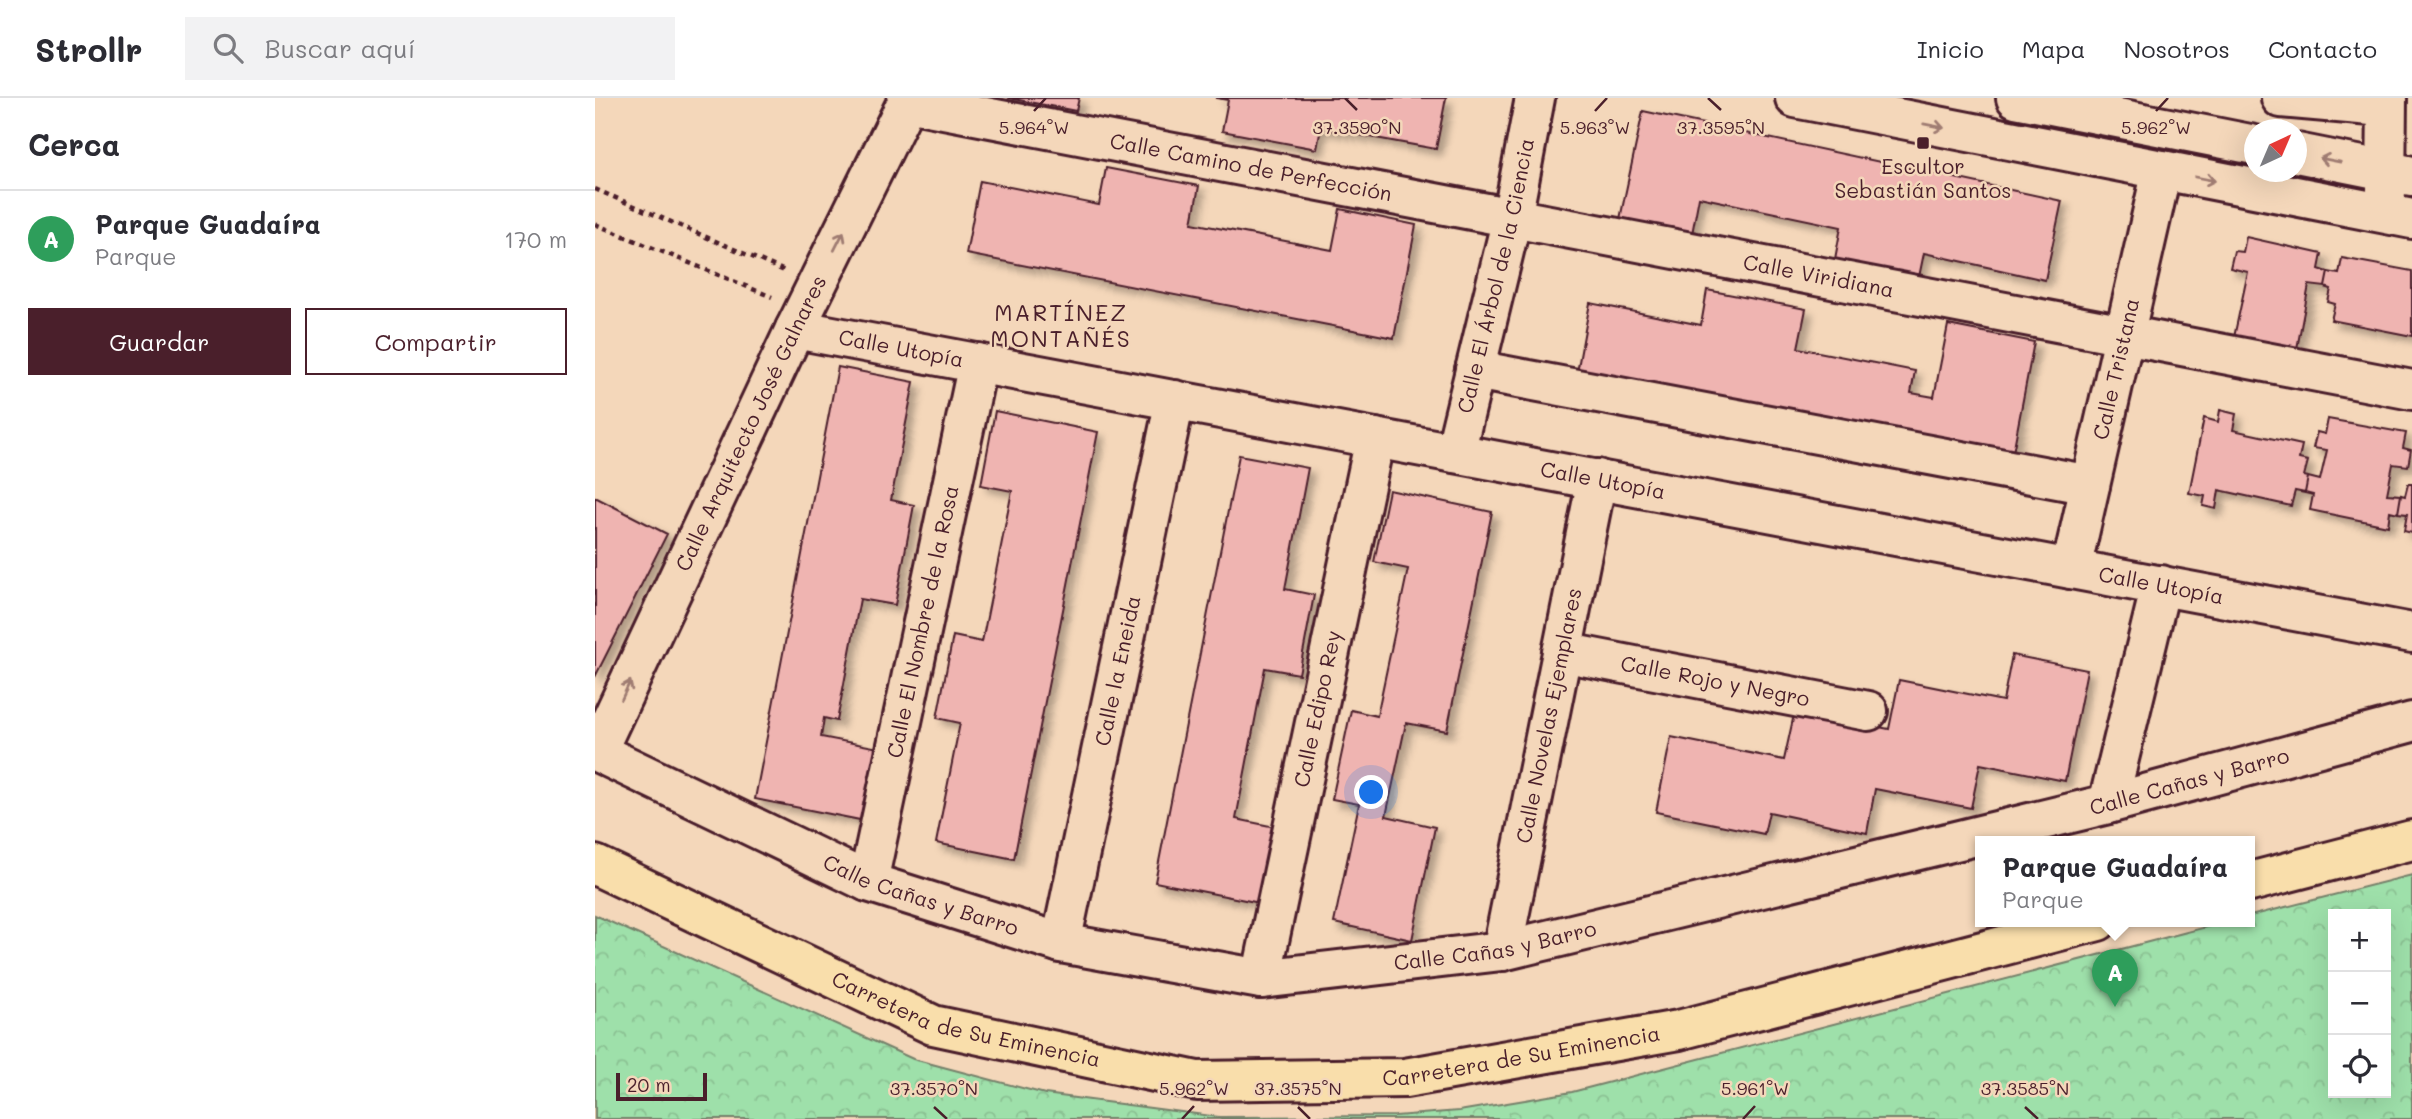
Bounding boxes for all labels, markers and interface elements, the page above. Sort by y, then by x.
search box [185,17,675,80]
text: Strollr [35,27,143,70]
icon: search [209,29,247,67]
text: Buscar aquí [265,31,416,65]
text: Inicio [1917,33,1984,64]
text: Mapa [2022,33,2086,64]
text: Nosotros [2124,33,2230,64]
text: Contacto [2268,33,2377,64]
text: 5.964°W [999,115,1069,139]
text: 37.3590°N [1313,115,1401,139]
text: 5.963°W [1560,115,1630,139]
text: 37.3595°N [1677,115,1765,139]
text: 5.962°W [2121,115,2191,139]
one-way arrow [1922,119,1945,133]
north arrow [2244,119,2307,182]
text: Cerca [28,124,120,164]
street label: Calle Camino de Perfección [1108,126,1394,206]
marker: Escultor Sebastián Santos [1915,135,1931,151]
street label: Calle El Árbol de la Ciencia [1450,136,1539,416]
place label: Escultor Sebastián Santos [1834,152,2012,203]
one-way arrow [2319,152,2342,166]
one-way arrow [2193,172,2216,186]
text: Parque Guadaíra [95,207,321,241]
text: A [43,224,59,254]
text: 170 m [504,224,567,254]
one-way arrow [832,231,846,252]
text: Parque [95,241,177,271]
street label: Calle Viridiana [1741,247,1896,303]
street label: Calle Arquitecto José Galnares [668,270,831,575]
street label: Calle Tristana [2086,295,2144,442]
district label: MARTÍNEZ MONTAÑÉS [990,297,1132,353]
button: Guardar [28,308,291,375]
button: Compartir [305,308,567,375]
street label: Calle Utopía [837,323,966,372]
street label: Calle Utopía [1538,454,1668,504]
street label: Calle El Nombre de la Rosa [880,483,964,760]
street label: Calle Utopía [2097,559,2226,609]
street label: Calle Novelas Ejemplares [1509,585,1587,845]
street label: Calle la Eneida [1088,593,1146,748]
street label: Calle Edipo Rey [1287,628,1346,790]
street label: Calle Rojo y Negro [1619,649,1812,711]
one-way arrow [619,680,633,701]
street label: Calle Cañas y Barro [2087,741,2292,820]
your location [1354,775,1388,809]
popup [1975,836,2255,927]
street label: Calle Cañas y Barro [819,847,1022,941]
text: Parque Guadaíra [2002,850,2228,884]
text: Parque [2002,884,2084,914]
map controls [2328,909,2391,1098]
button: + [2328,909,2391,972]
street label: Calle Cañas y Barro [1392,914,1599,975]
pin: A [2092,949,2138,1007]
street label: Carretera de Su Eminencia [828,964,1103,1072]
button: − [2328,972,2391,1035]
street label: Carretera de Su Eminencia [1382,1019,1662,1090]
button: locate [2328,1035,2391,1098]
scale bar [616,1070,707,1102]
text: 20 m [627,1072,671,1097]
text: 37.3570°N [890,1076,978,1100]
text: 5.962°W [1159,1076,1229,1100]
text: 37.3575°N [1254,1076,1342,1100]
text: 5.961°W [1721,1076,1789,1100]
text: 37.3585°N [1981,1076,2069,1100]

